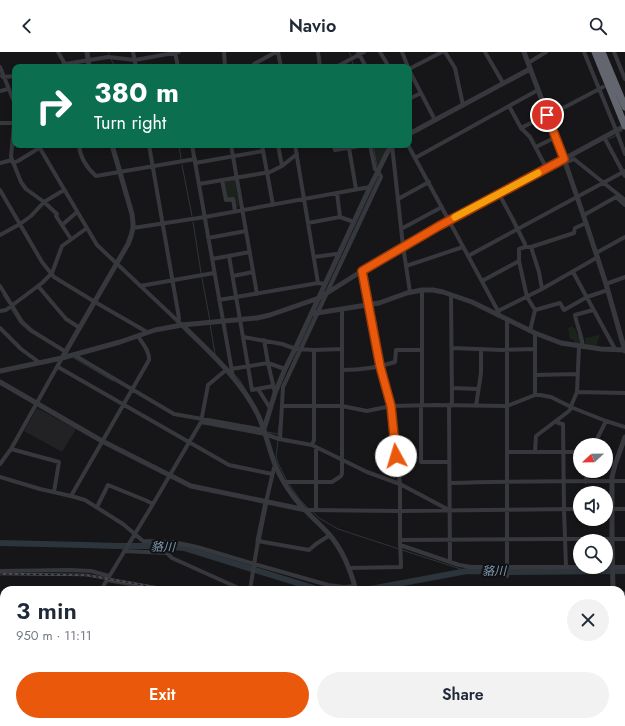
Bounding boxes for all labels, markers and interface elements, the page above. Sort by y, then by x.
text: Navio [289,13,336,39]
icon: back [16,15,38,37]
icon: search [587,15,609,37]
text: 380 m [94,72,179,113]
icon: right [28,80,80,132]
pin [530,98,564,132]
icon: arrive [536,104,558,126]
text: Turn right [94,110,166,136]
position arrow [375,435,417,477]
north arrow [573,438,613,478]
map controls [573,438,613,574]
button: sound [573,486,613,526]
button: search [573,534,613,574]
water label: 貉川 [151,538,177,556]
water label: 貉川 [482,562,508,580]
text: 3 min [16,593,77,628]
button: close [567,599,609,641]
text: 950 m · 11:11 [16,626,92,645]
button: Exit [16,672,309,718]
button: Share [317,672,609,718]

